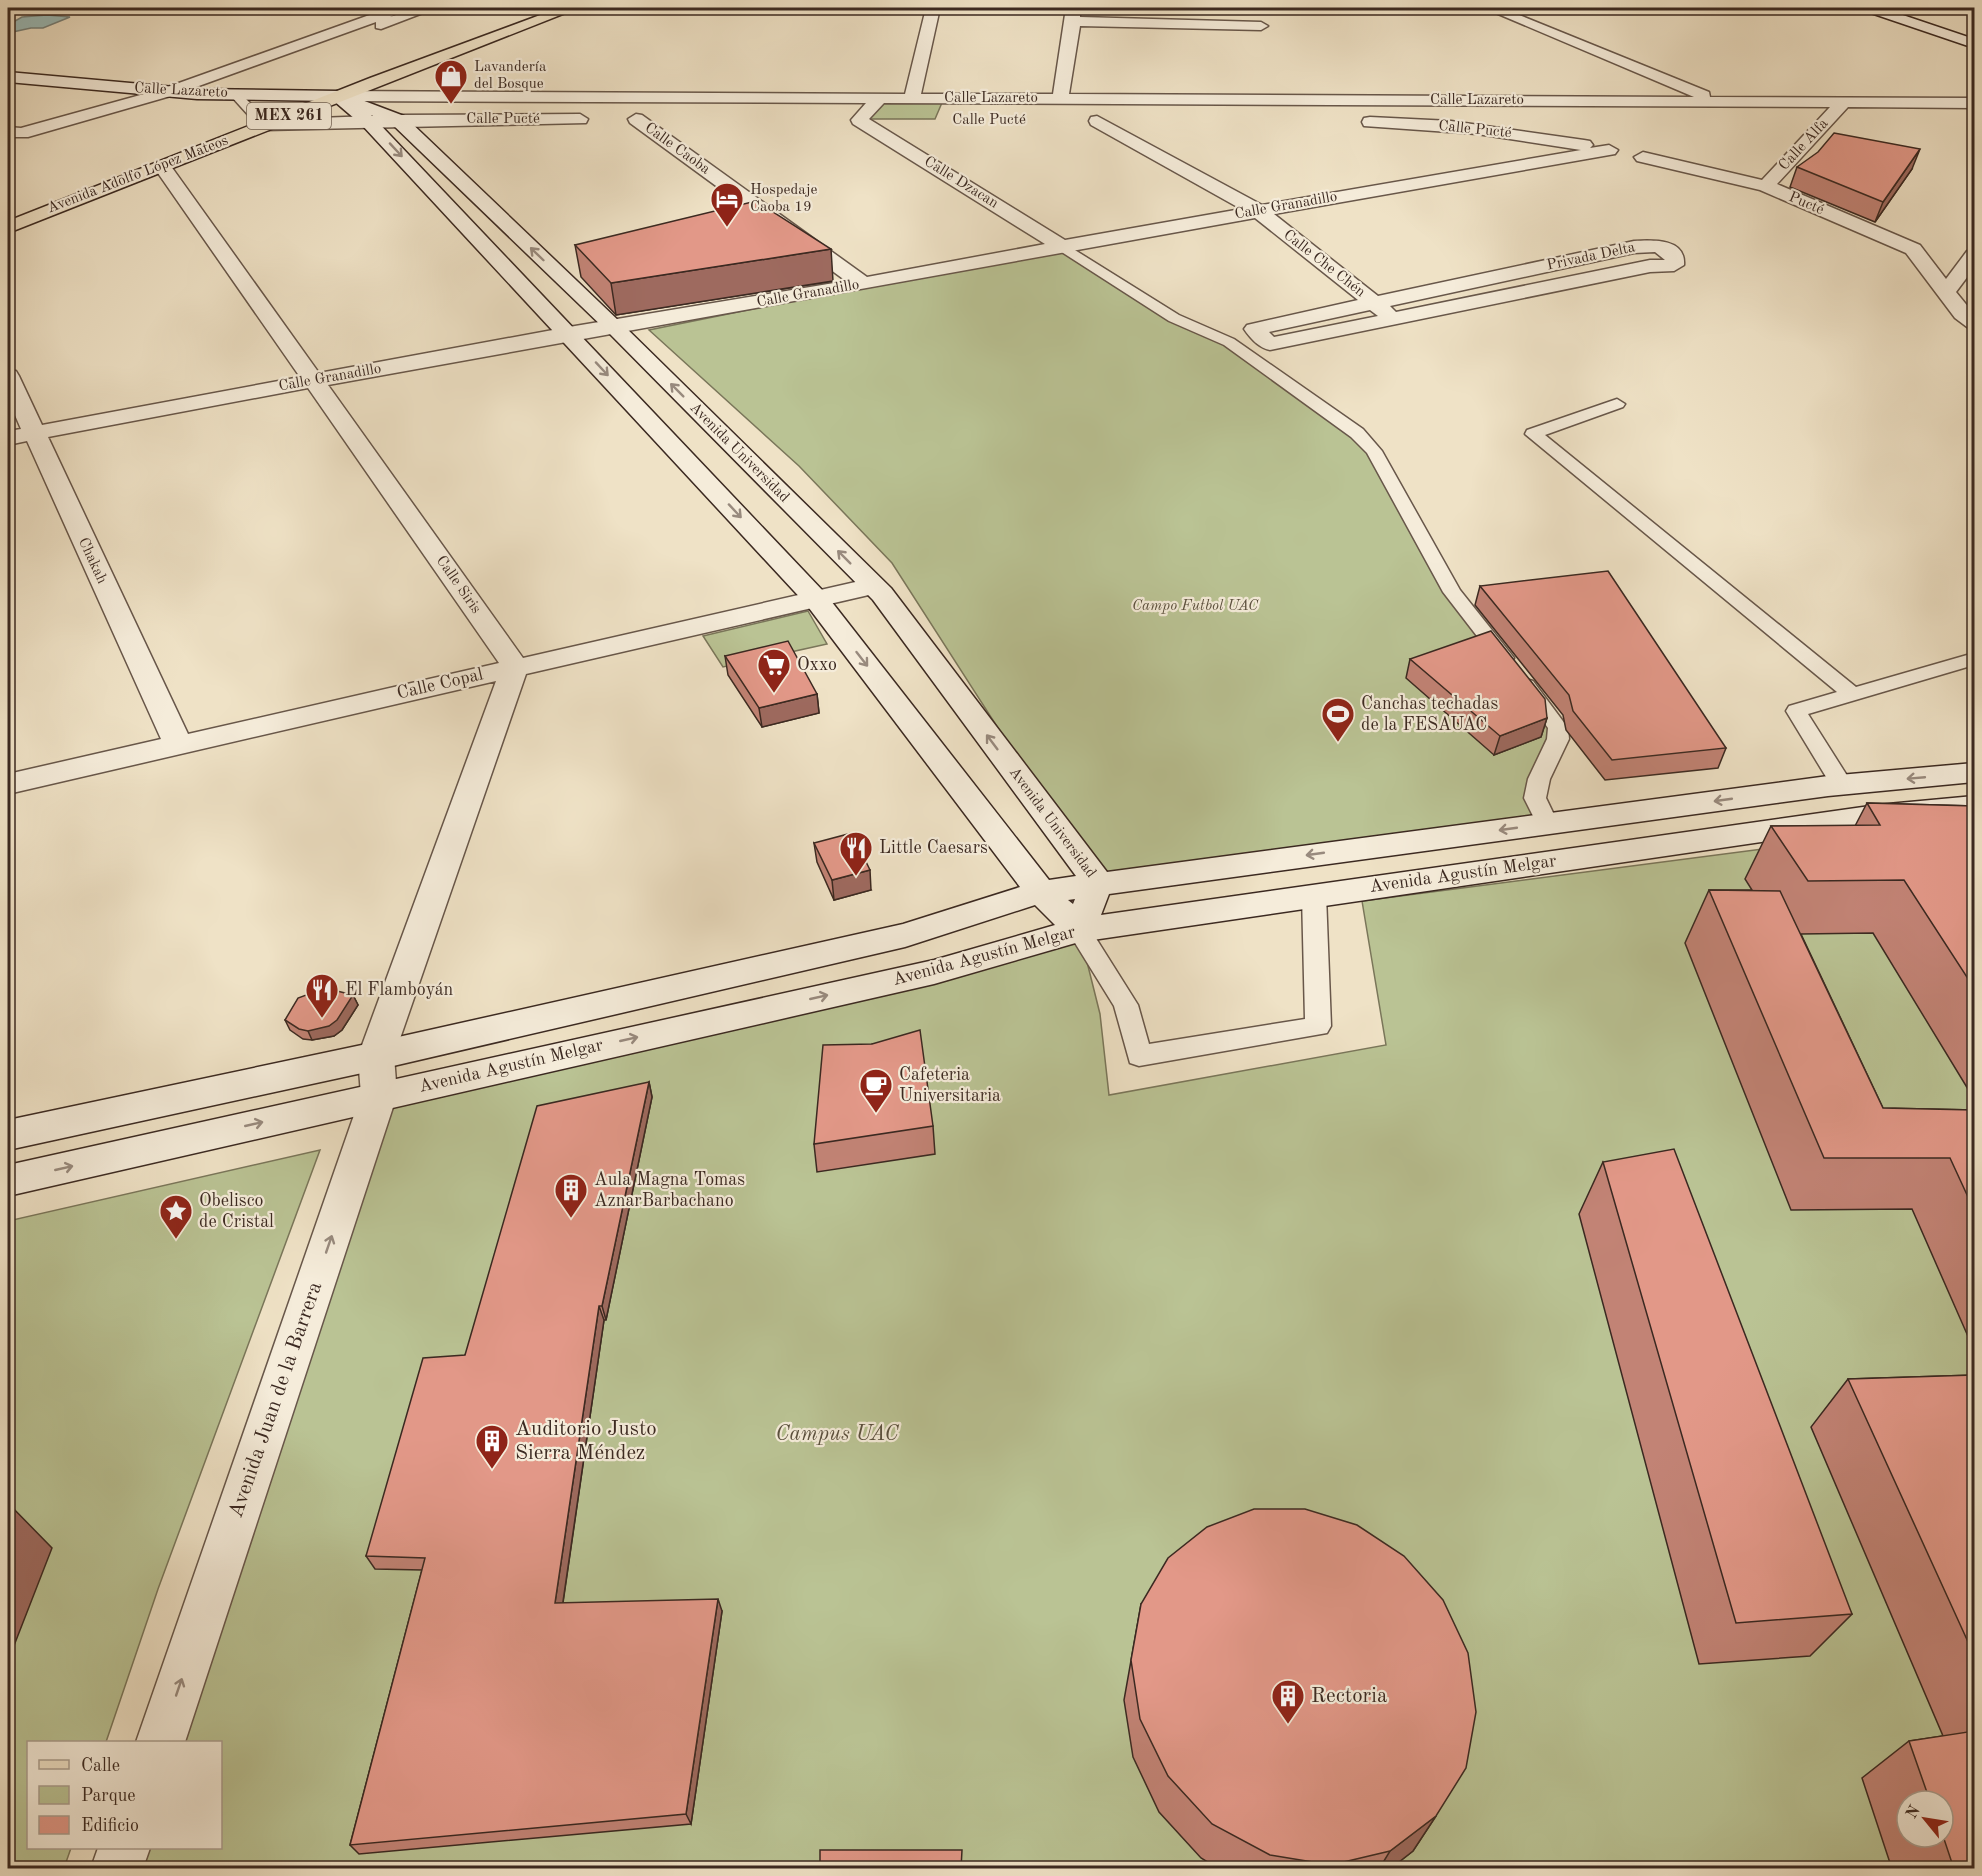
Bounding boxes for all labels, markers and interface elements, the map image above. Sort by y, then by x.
shop icon: Lavandería del Bosque [433,58,469,105]
place label: Lavandería del Bosque [474,60,547,92]
street label: Calle Lazareto [134,81,228,101]
street label: Calle Lazareto [944,91,1038,106]
street label: Calle Lazareto [1430,93,1524,108]
road number: MEX 261 [247,103,331,129]
street label: Calle Pucté [466,112,540,127]
street label: Calle Pucté [952,113,1026,128]
street label: Calle Alfa [1777,116,1832,174]
street label: Calle Pucté [1438,119,1512,141]
street label: Calle Caoba [642,120,713,178]
street label: Avenida Adolfo López Mateos [45,133,231,217]
one-way arrow [389,143,403,158]
street label: Calle Dzacan [921,154,1001,212]
hotel icon: Hospedaje Caoba 19 [709,181,745,228]
place label: Hospedaje Caoba 19 [750,183,817,215]
street label: Calle Granadillo [1234,190,1338,222]
street label: Pucté [1786,190,1826,218]
street label: Calle Che Chén [1280,228,1368,300]
street label: Privada Delta [1545,240,1637,274]
one-way arrow [530,246,545,261]
street label: Calle Granadillo [756,278,860,310]
one-way arrow [595,361,609,376]
street label: Calle Granadillo [278,362,382,394]
one-way arrow [669,382,684,397]
street label: Avenida Universidad [686,400,792,506]
one-way arrow [728,503,742,518]
street label: Chakah [75,536,109,586]
one-way arrow [837,550,852,565]
street label: Calle Siris [433,553,483,617]
park label: Campo Futbol UAC [1132,599,1259,614]
supermarket icon: Oxxo [756,647,792,694]
one-way arrow [856,650,868,666]
place label: Oxxo [797,656,837,674]
street label: Calle Copal [395,665,485,703]
place label: Canchas techadas de la FESAUAC [1361,695,1498,734]
sports icon: Canchas techadas de la FESAUAC [1320,696,1356,743]
one-way arrow [986,734,999,750]
street label: Avenida Universidad [1006,765,1098,881]
one-way arrow [1907,773,1927,784]
one-way arrow [1713,795,1733,806]
one-way arrow [1499,823,1519,834]
restaurant icon: Little Caesars [838,830,874,877]
place label: Little Caesars [879,839,988,857]
one-way arrow [1306,849,1326,860]
street label: Avenida Agustín Melgar [1368,852,1558,896]
street label: Avenida Agustín Melgar [891,923,1078,989]
restaurant icon: El Flamboyán [304,972,340,1019]
place label: El Flamboyán [345,981,454,999]
one-way arrow [809,991,829,1002]
one-way arrow [619,1033,638,1045]
street label: Avenida Agustín Melgar [417,1036,605,1096]
place label: Cafeteria Universitaria [899,1066,1001,1105]
cafe icon: Cafeteria Universitaria [858,1067,894,1114]
one-way arrow [245,1117,264,1129]
one-way arrow [55,1161,74,1173]
place label: Aula Magna Tomas AznarBarbachano [594,1171,745,1210]
building icon: Aula Magna Tomas AznarBarbachano [553,1172,589,1219]
place label: Obelisco de Cristal [199,1192,274,1231]
place icon: Obelisco de Cristal [158,1193,194,1240]
one-way arrow [324,1235,335,1254]
street label: Avenida Juan de la Barrera [226,1279,326,1521]
place label: Auditorio Justo Sierra Méndez [515,1419,657,1464]
building icon: Auditorio Justo Sierra Méndez [474,1423,510,1470]
park label: Campus UAC [775,1424,899,1445]
one-way arrow [174,1678,185,1697]
building icon: Rectoria [1270,1678,1306,1725]
place label: Rectoria [1311,1686,1387,1707]
legend [27,1741,222,1849]
text: Calle [81,1757,120,1775]
text: Parque [81,1787,136,1805]
north arrow [1895,1789,1955,1849]
text: N [1904,1803,1924,1822]
text: Edificio [81,1817,139,1835]

